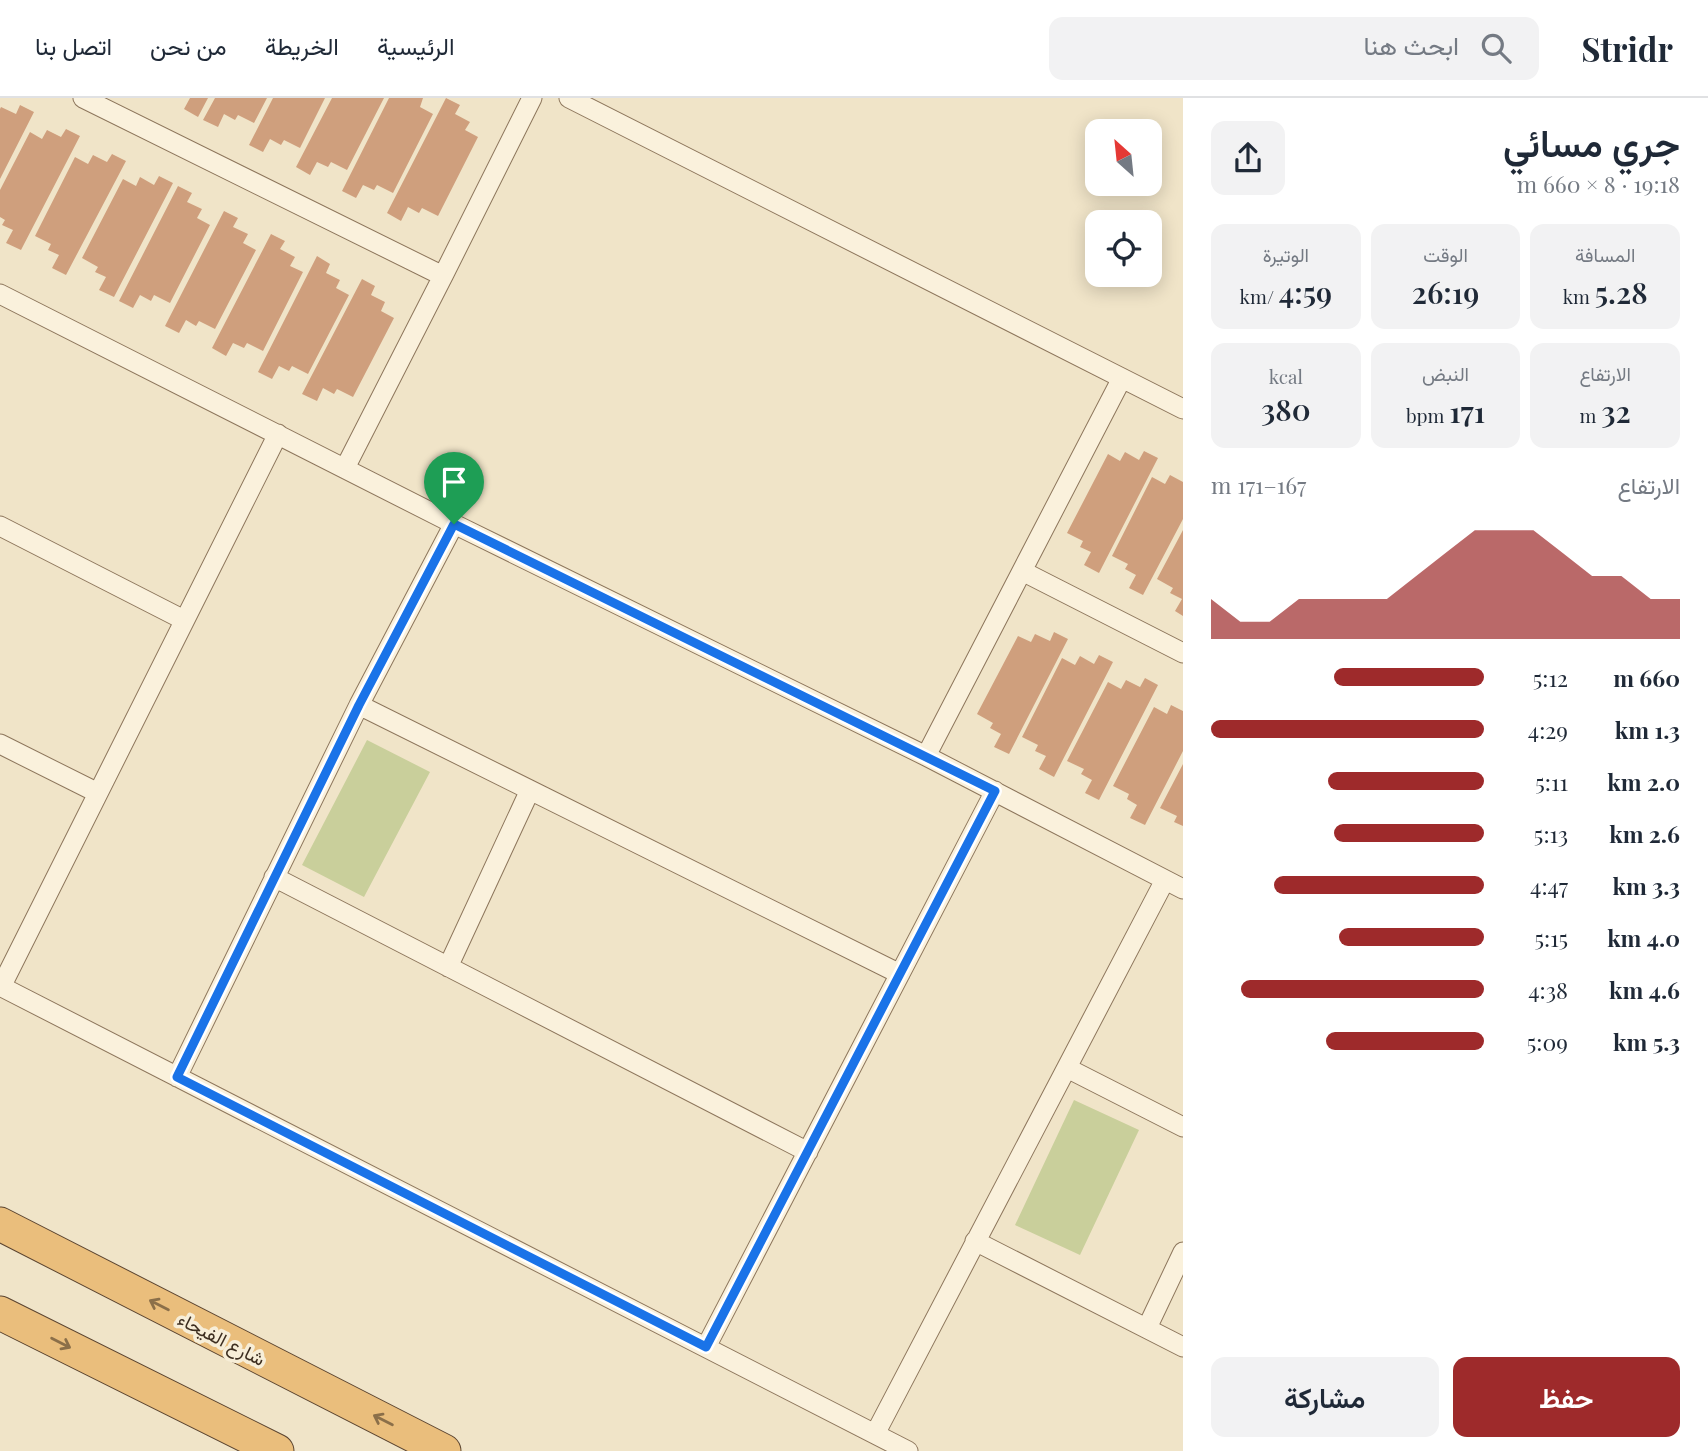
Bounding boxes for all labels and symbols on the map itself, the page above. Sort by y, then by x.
north arrow [1085,119,1162,196]
pin [424,452,484,524]
one-way arrow [149,1298,170,1312]
street label: شارع الفيحاء [173,1305,270,1372]
one-way arrow [50,1337,71,1351]
one-way arrow [373,1413,394,1426]

